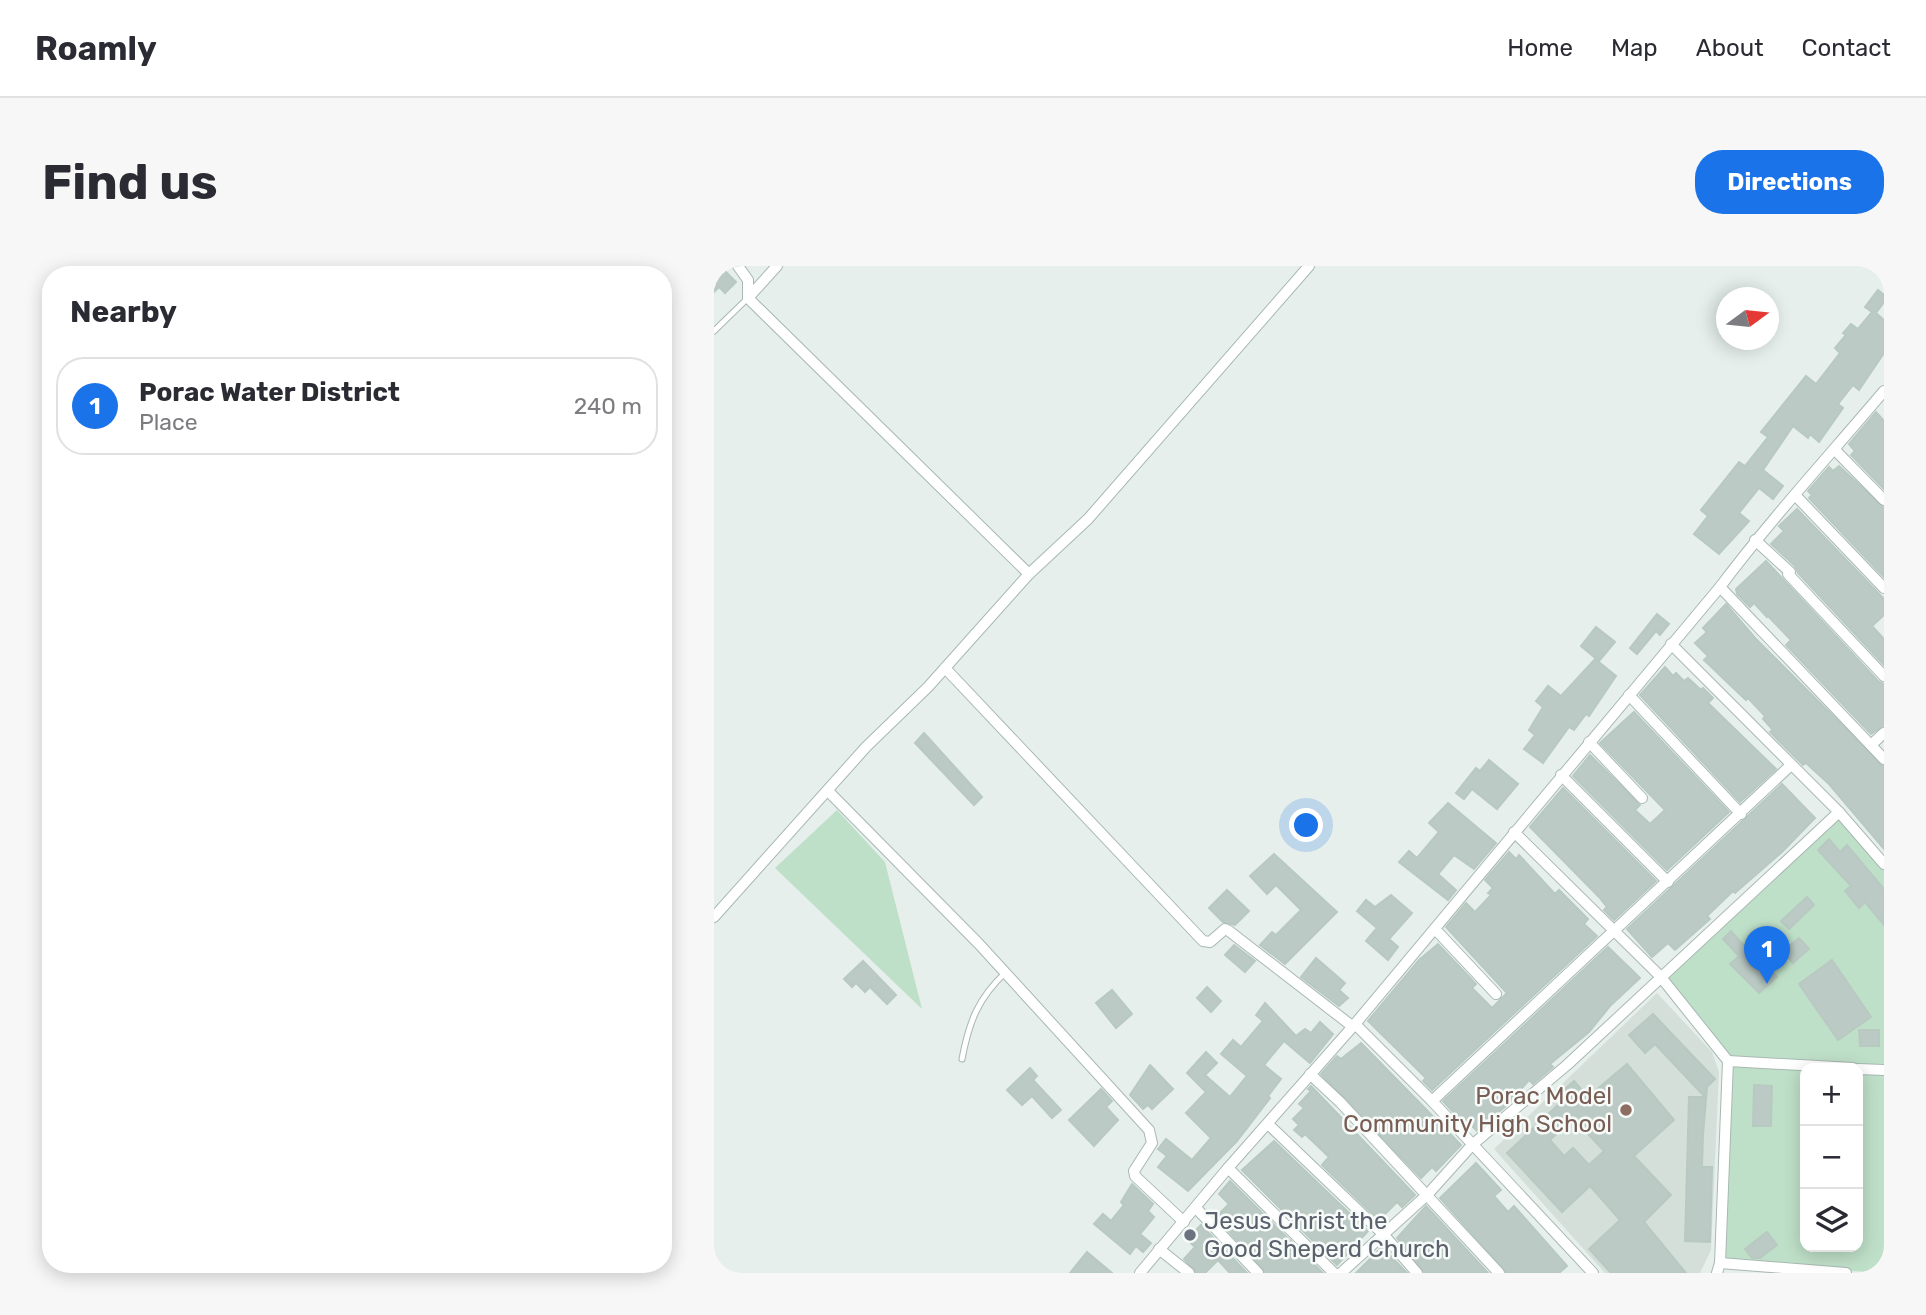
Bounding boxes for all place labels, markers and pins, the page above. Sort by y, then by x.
pin: 1 [1744,926,1790,984]
place label: Porac Model Community High School [1343,1082,1612,1138]
marker: Porac Model Community High School [1618,1102,1634,1118]
place label: Jesus Christ the Good Sheperd Church [1204,1207,1450,1263]
marker: Jesus Christ the Good Sheperd Church [1182,1227,1198,1243]

